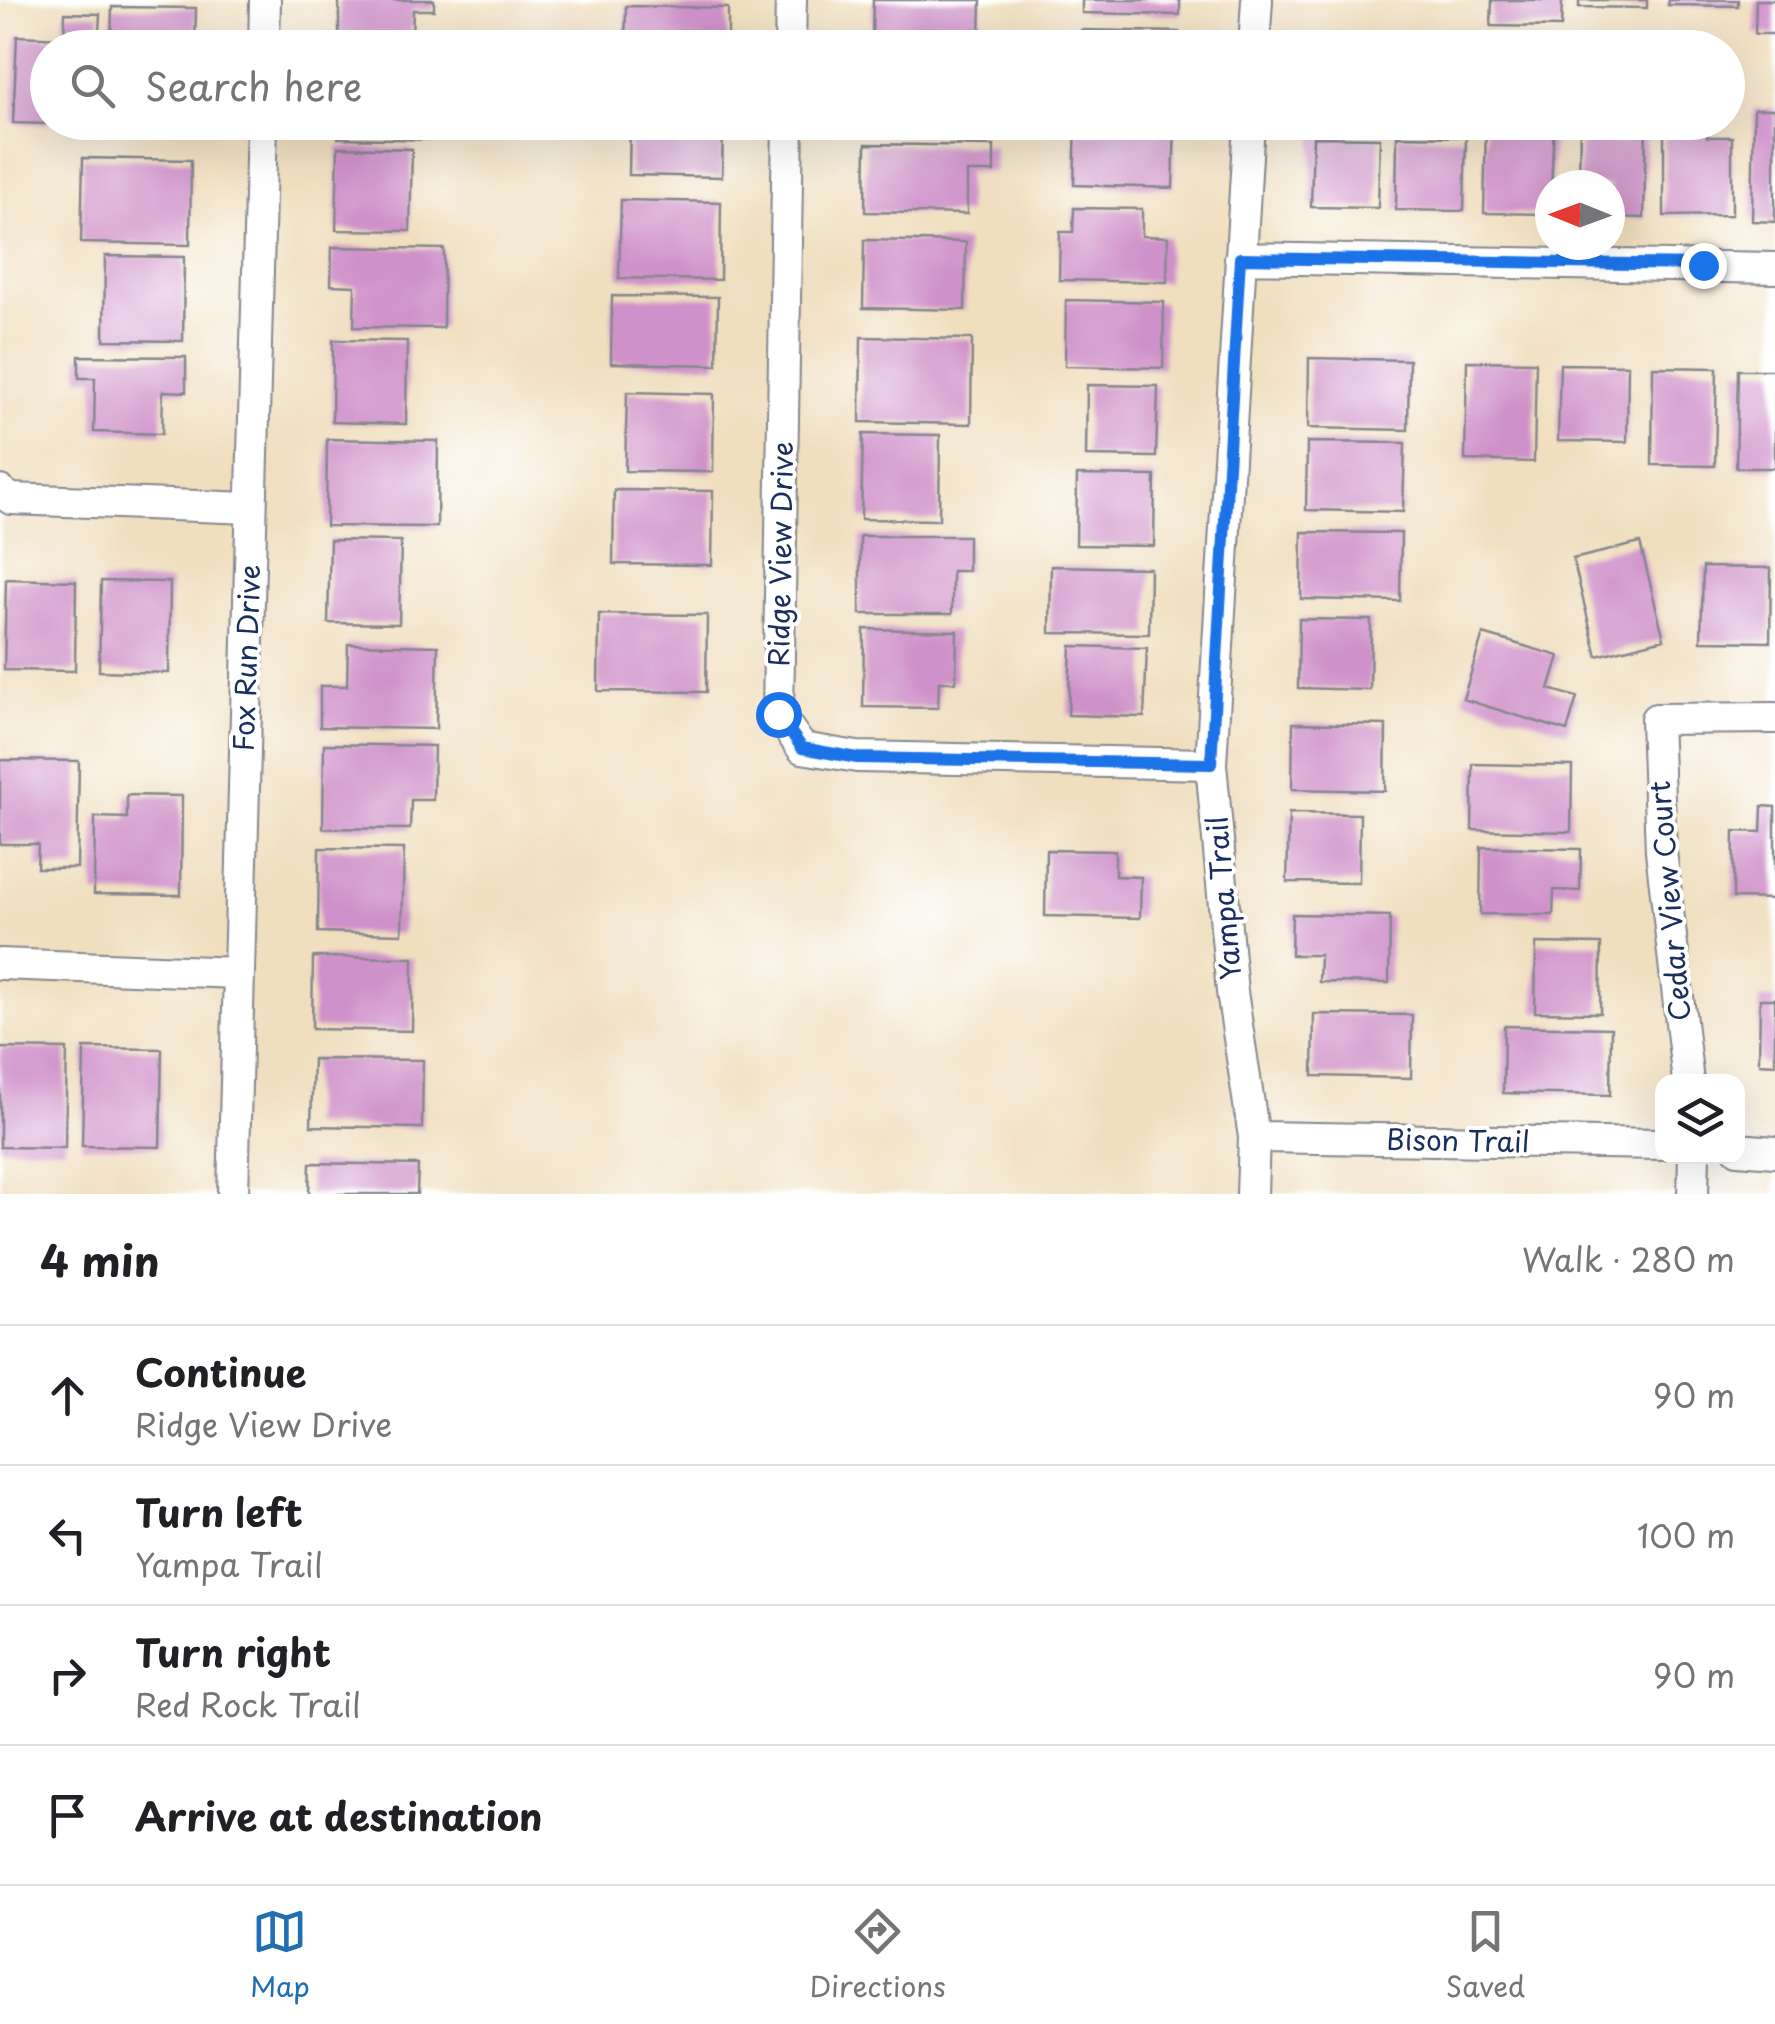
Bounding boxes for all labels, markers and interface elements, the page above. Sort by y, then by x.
search box [30,30,1745,140]
text: Search here [145,57,362,114]
icon: search [65,58,120,113]
north arrow [1535,170,1625,260]
route end [1681,243,1727,289]
street label: Ridge View Drive [756,441,803,667]
street label: Fox Run Drive [221,564,270,752]
route start [756,692,802,738]
street label: Cedar View Court [1637,779,1700,1023]
street label: Yampa Trail [1194,814,1251,982]
map controls [1655,1074,1745,1164]
button: layers [1655,1074,1745,1164]
street label: Bison Trail [1386,1117,1530,1162]
text: 4 min [40,1228,160,1291]
text: Walk · 280 m [1522,1235,1735,1283]
text: Continue [135,1343,306,1400]
icon: ahead [40,1368,95,1423]
text: 90 m [1653,1371,1735,1419]
text: Ridge View Drive [135,1400,392,1448]
text: Turn left [135,1483,303,1540]
icon: left [40,1508,95,1563]
text: 100 m [1637,1511,1735,1559]
text: Yampa Trail [135,1540,323,1588]
text: Turn right [135,1623,331,1680]
icon: right [40,1648,95,1703]
text: 90 m [1653,1651,1735,1699]
text: Red Rock Trail [135,1680,361,1728]
text: Arrive at destination [135,1787,543,1844]
icon: arrive [40,1788,95,1843]
tab: Map [250,1904,310,2007]
tab: Directions [810,1904,946,2007]
tab: Saved [1446,1904,1525,2007]

